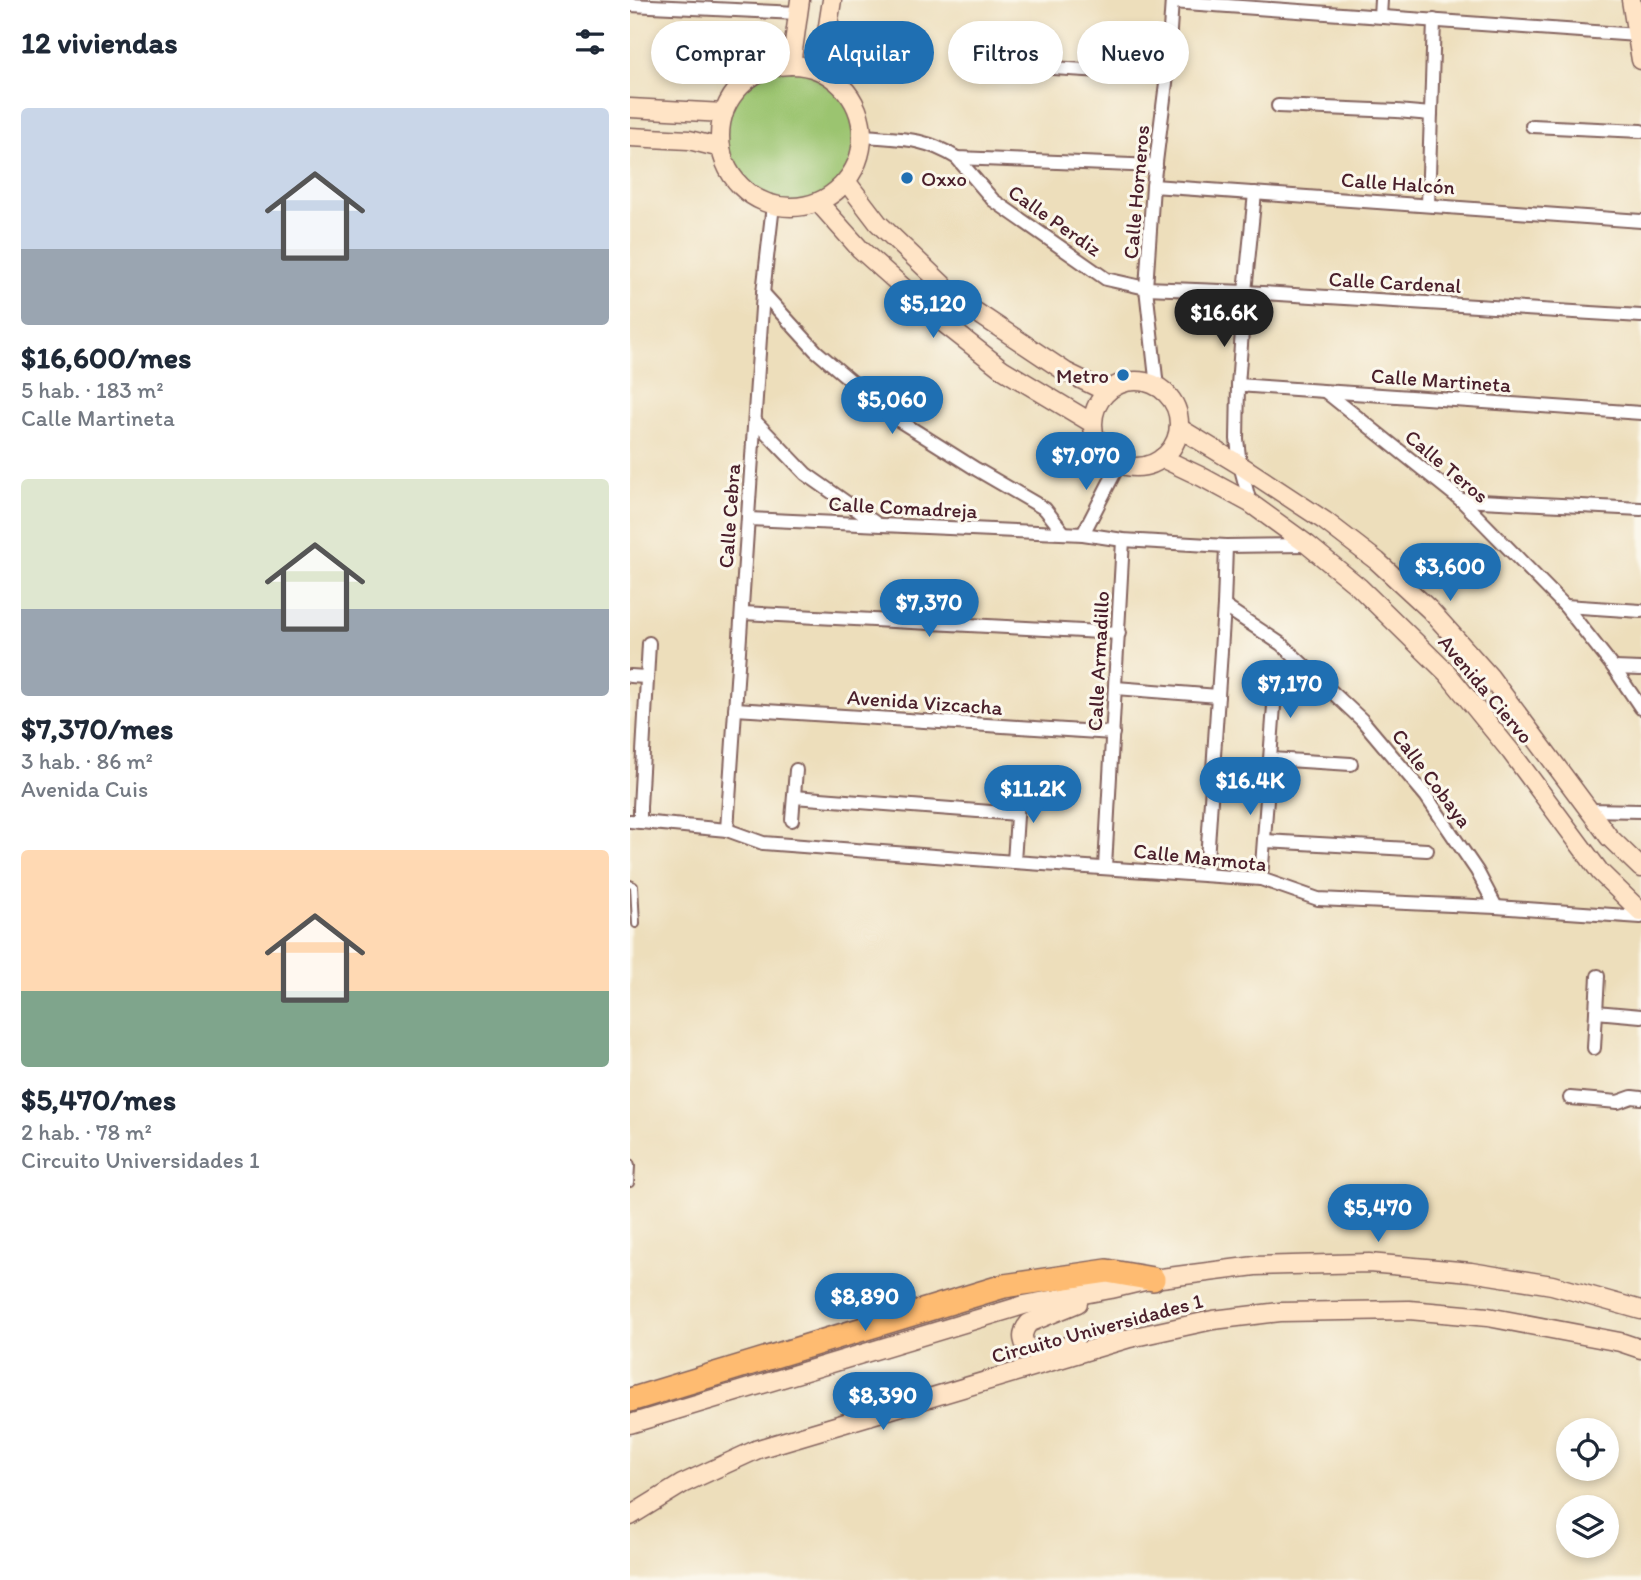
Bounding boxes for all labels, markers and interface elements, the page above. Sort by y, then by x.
chip: Comprar [651,21,790,84]
chip: Alquilar [804,21,934,84]
chip: Filtros [948,21,1063,84]
chip: Nuevo [1077,21,1189,84]
icon: filters [571,23,609,61]
text: 12 viviendas [21,24,178,61]
street label: Calle Horneros [1118,124,1154,260]
icon: home [252,153,378,279]
place label: Oxxo [921,166,967,191]
street label: Calle Halcón [1340,167,1456,199]
marker: Oxxo [899,170,915,186]
street label: Calle Perdiz [1004,179,1107,261]
street label: Calle Cardenal [1328,266,1462,298]
pin: $5,120 [876,280,990,340]
text: $5,120 [900,289,966,317]
pin: $16.6K [1167,290,1281,349]
text: $16.6K [1190,298,1258,326]
text: $16,600/mes [21,339,191,376]
place label: Metro [1056,363,1109,388]
street label: Calle Martineta [1370,363,1512,397]
marker: Metro [1115,367,1131,383]
text: 5 hab. · 183 m² [21,376,164,404]
pin: $5,060 [835,376,949,436]
text: $5,060 [857,385,927,413]
text: Calle Martineta [21,404,175,432]
street label: Calle Teros [1400,424,1494,508]
pin: $7,070 [1029,433,1143,492]
text: $7,070 [1052,441,1120,469]
street label: Calle Cebra [713,463,745,569]
street label: Calle Comadreja [828,491,978,523]
icon: home [252,524,378,650]
pin: $3,600 [1393,544,1507,603]
text: $3,600 [1415,552,1485,580]
pin: $7,370 [872,580,986,639]
text: $7,370 [896,588,962,616]
street label: Calle Armadillo [1082,590,1114,732]
street label: Avenida Ciervo [1433,630,1539,748]
pin: $7,170 [1233,660,1347,720]
text: $7,170 [1258,669,1322,697]
street label: Avenida Vizcacha [846,684,1004,720]
text: $7,370/mes [21,710,173,747]
street label: Calle Cobaya [1387,724,1477,832]
text: 3 hab. · 86 m² [21,747,153,775]
pin: $16.4K [1193,758,1307,817]
pin: $11.2K [976,766,1090,825]
text: $16.4K [1216,766,1284,794]
text: $11.2K [1000,774,1066,802]
text: Avenida Cuis [21,775,148,803]
street label: Calle Marmota [1132,838,1268,876]
icon: home [252,895,378,1021]
text: $5,470/mes [21,1081,176,1118]
text: 2 hab. · 78 m² [21,1118,152,1146]
text: Circuito Universidades 1 [21,1146,260,1174]
pin: $5,470 [1321,1184,1435,1244]
text: $5,470 [1344,1193,1412,1221]
pin: $8,890 [808,1274,922,1333]
text: $8,890 [831,1282,899,1310]
street label: Circuito Universidades 1 [989,1288,1206,1368]
pin: $8,390 [826,1372,940,1432]
text: $8,390 [849,1381,917,1409]
map controls [1556,1418,1619,1558]
button: locate [1556,1418,1619,1481]
button: layers [1556,1495,1619,1558]

